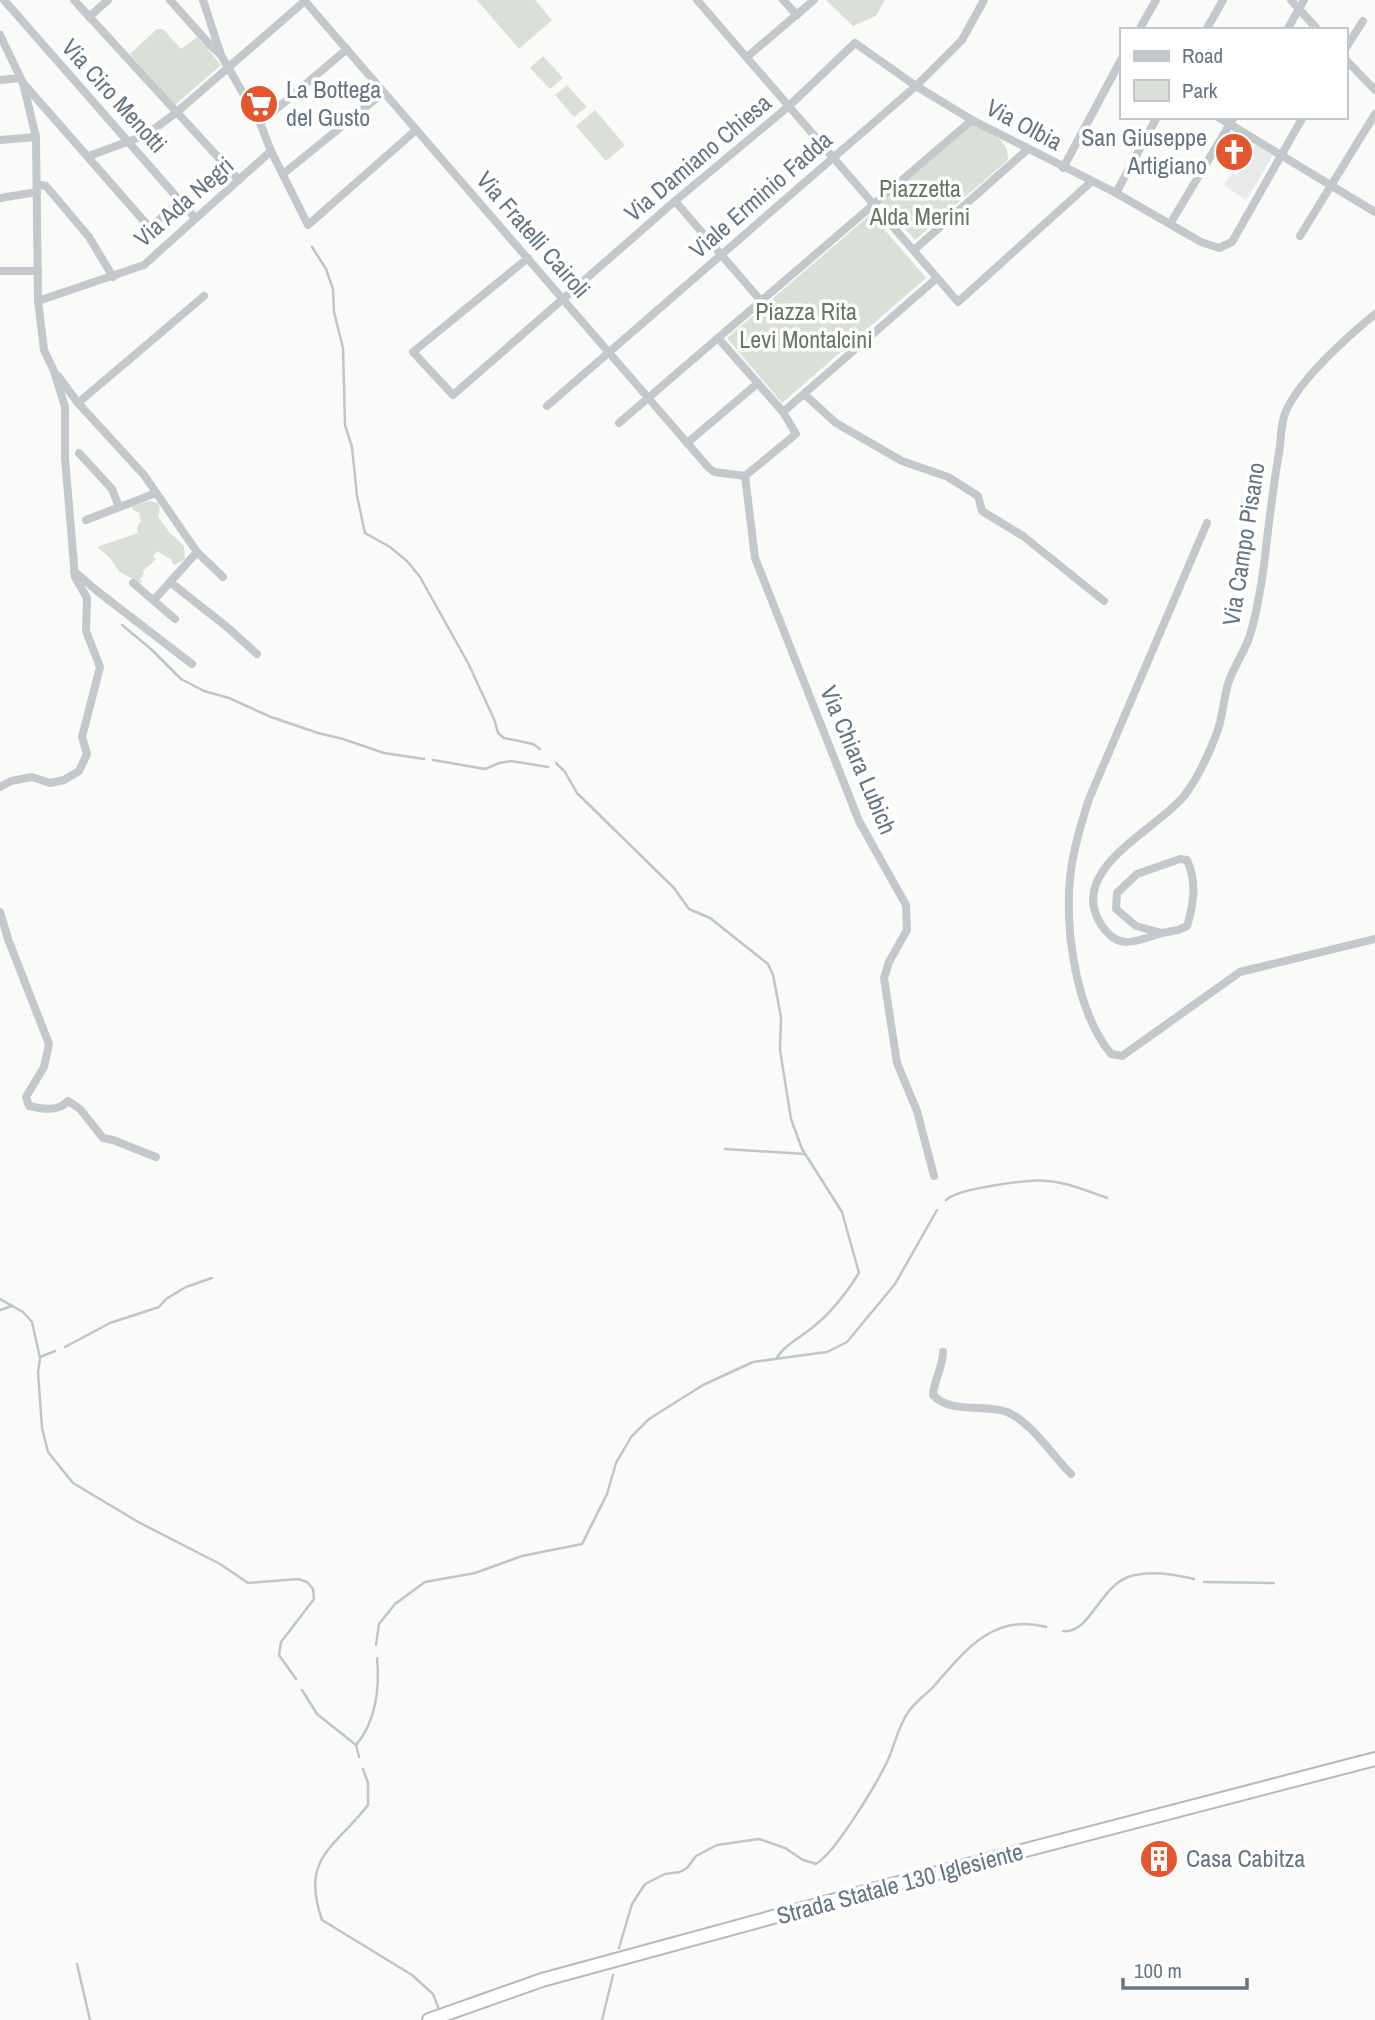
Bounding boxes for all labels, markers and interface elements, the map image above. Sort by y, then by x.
legend [1120,28,1347,119]
street label: Via Ciro Menotti [55,32,174,159]
text: Road [1182,41,1223,70]
place label: La Bottega del Gusto [286,73,381,133]
text: Park [1182,76,1218,105]
supermarket icon: La Bottega del Gusto [238,83,280,125]
street label: Via Damiano Chiesa [617,86,778,228]
street label: Via Olbia [981,91,1068,157]
place label: San Giuseppe Artigiano [1081,121,1207,181]
street label: Viale Erminio Fadda [682,123,839,265]
church icon: San Giuseppe Artigiano [1213,131,1255,173]
street label: Via Ada Negri [127,149,240,253]
street label: Via Fratelli Cairoli [470,164,598,305]
park label: Piazzetta Alda Merini [869,172,970,232]
park label: Piazza Rita Levi Montalcini [739,295,873,355]
street label: Via Campo Pisano [1214,460,1272,628]
street label: Via Chiara Lubich [813,680,905,839]
street label: Strada Statale 130 Iglesiente [773,1835,1026,1931]
building icon: Casa Cabitza [1138,1838,1180,1880]
place label: Casa Cabitza [1186,1842,1305,1874]
scale bar [1123,1946,1247,1990]
text: 100 m [1134,1956,1182,1985]

